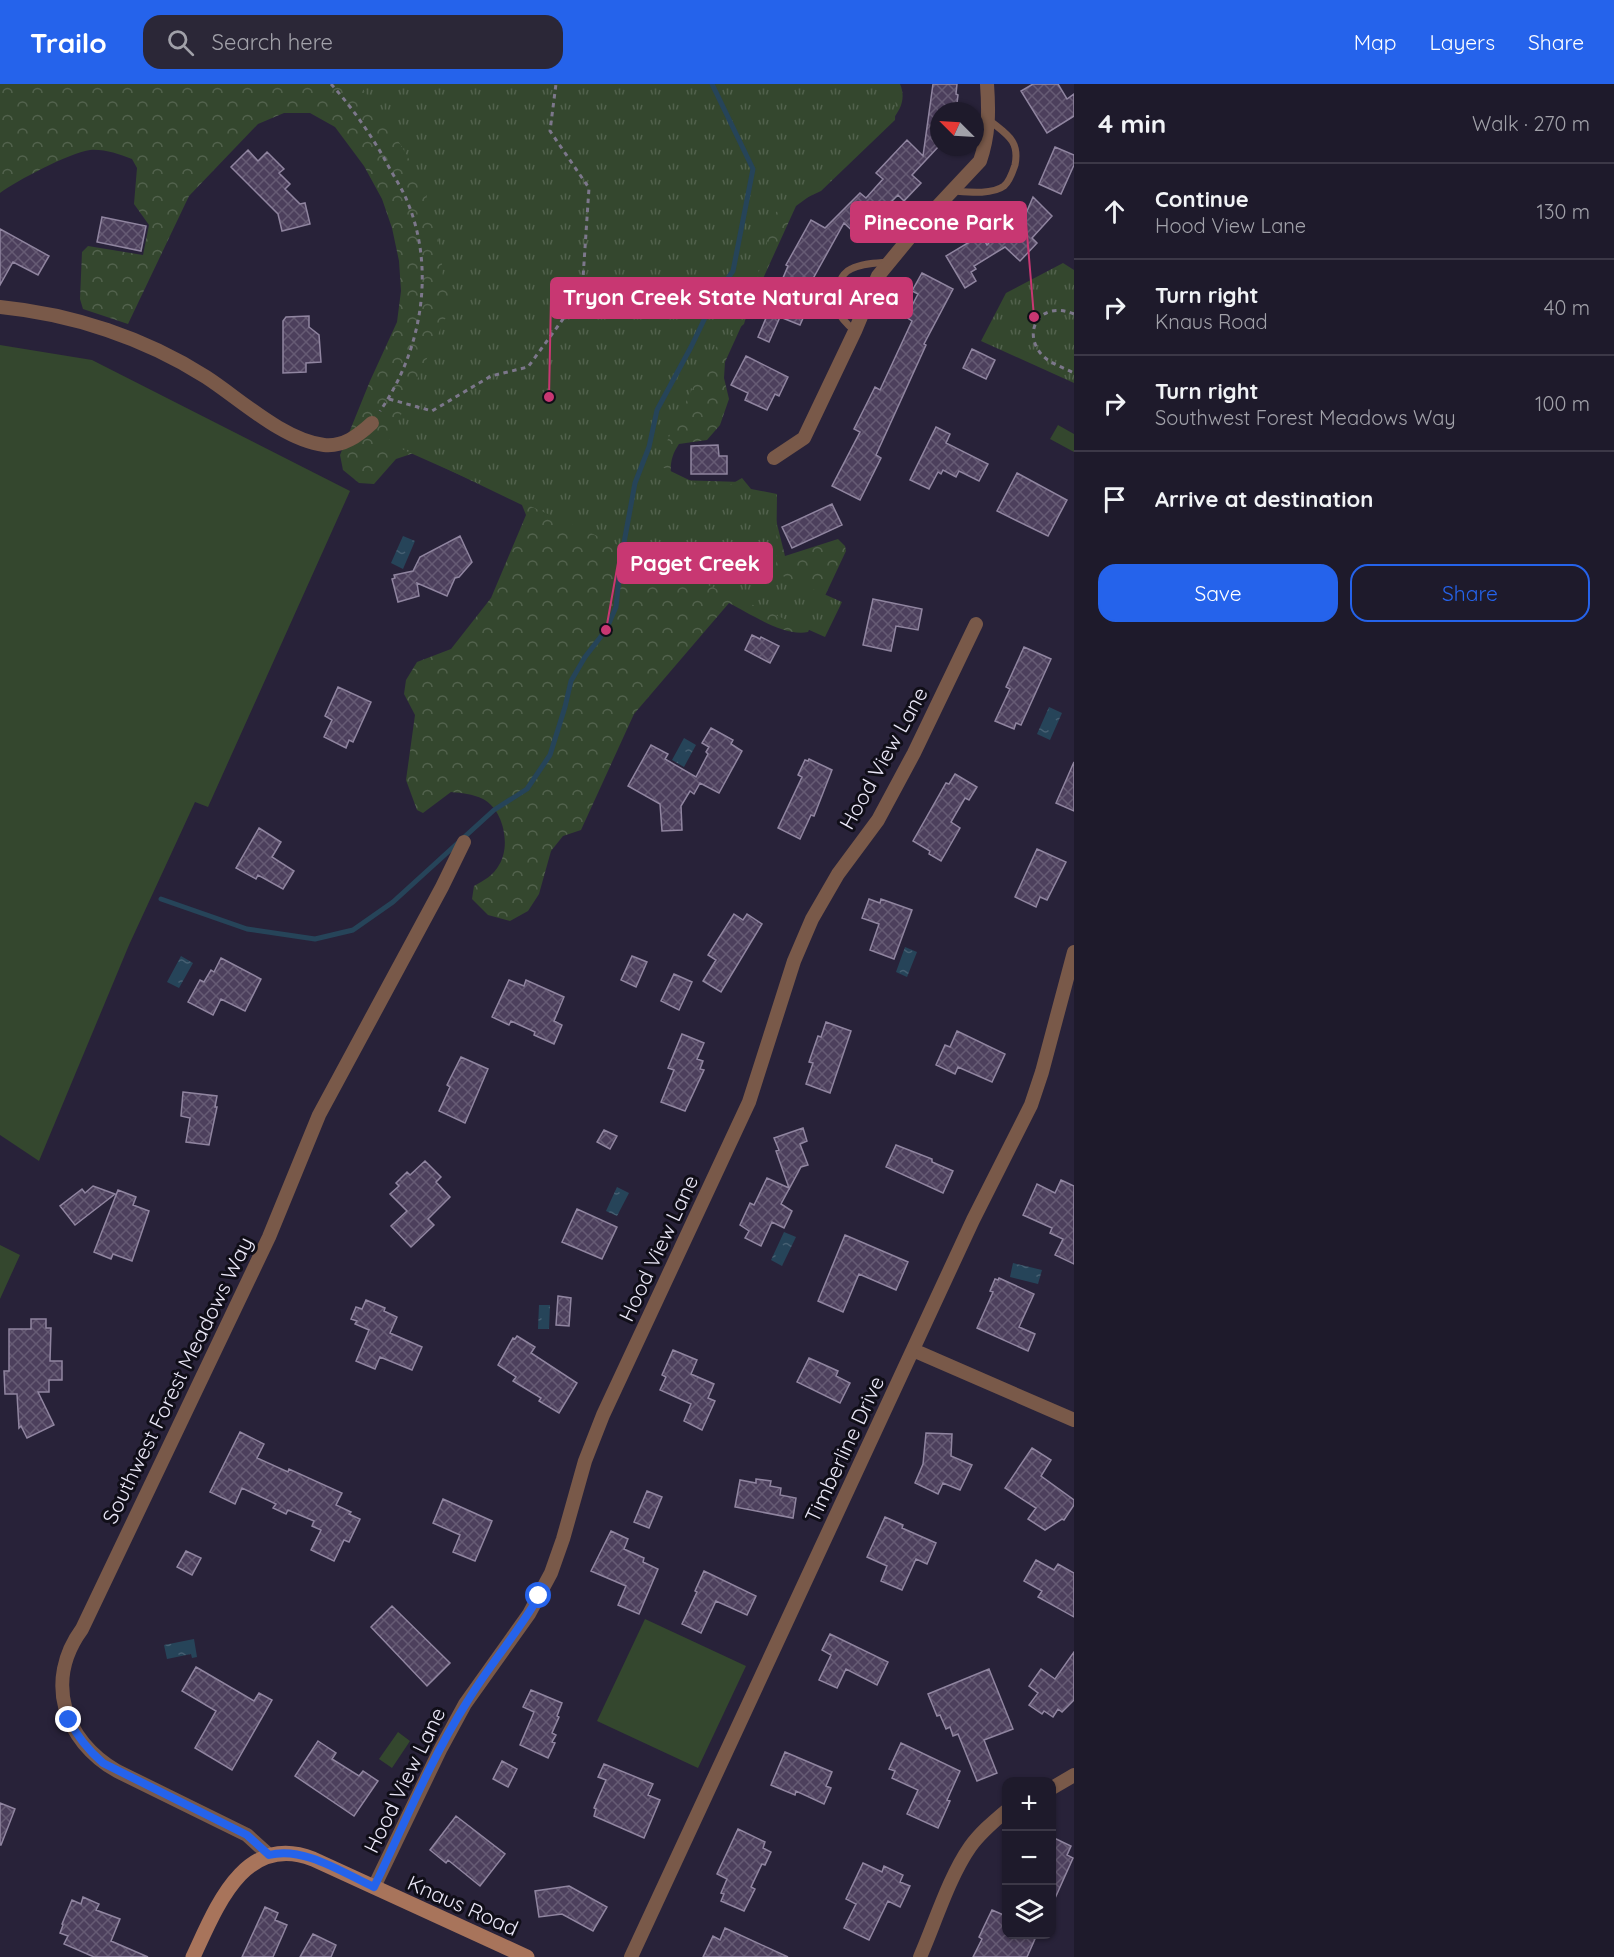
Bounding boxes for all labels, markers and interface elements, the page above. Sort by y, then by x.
search box [143,15,563,69]
text: Trailo [30,25,107,60]
icon: search [164,26,197,59]
text: Search here [212,28,333,56]
text: Map [1354,29,1397,55]
text: Layers [1430,29,1495,55]
text: Share [1528,29,1584,55]
north arrow [930,102,984,156]
text: 4 min [1098,107,1166,140]
text: Walk · 270 m [1472,111,1590,136]
text: Continue [1155,185,1249,213]
icon: ahead [1098,195,1131,228]
text: 130 m [1537,199,1590,224]
callout: Pinecone Park [851,202,1026,242]
text: Pinecone Park [863,208,1015,236]
text: Hood View Lane [1155,213,1306,238]
callout: Tryon Creek State Natural Area [551,278,912,318]
text: Turn right [1155,281,1259,309]
text: Tryon Creek State Natural Area [563,283,899,311]
icon: right [1098,291,1131,324]
text: 40 m [1544,295,1590,320]
text: Knaus Road [1155,309,1268,334]
text: Turn right [1155,377,1259,405]
icon: right [1098,387,1131,420]
text: 100 m [1535,391,1590,416]
text: Southwest Forest Meadows Way [1155,405,1456,430]
icon: arrive [1098,483,1131,516]
text: Arrive at destination [1155,485,1373,513]
callout: Paget Creek [618,543,772,583]
text: Paget Creek [630,549,760,577]
button: Save [1098,564,1338,622]
button: Share [1350,564,1590,622]
street label: Hood View Lane [833,682,933,834]
street label: Hood View Lane [613,1171,703,1325]
street label: Southwest Forest Meadows Way [96,1232,258,1528]
street label: Timberline Drive [799,1372,889,1526]
route start [525,1582,551,1608]
street label: Hood View Lane [358,1703,450,1857]
route end [55,1706,81,1732]
map controls [1002,1777,1056,1939]
button: + [1002,1777,1056,1831]
button: − [1002,1831,1056,1885]
street label: Knaus Road [404,1869,522,1941]
button: layers [1002,1885,1056,1939]

